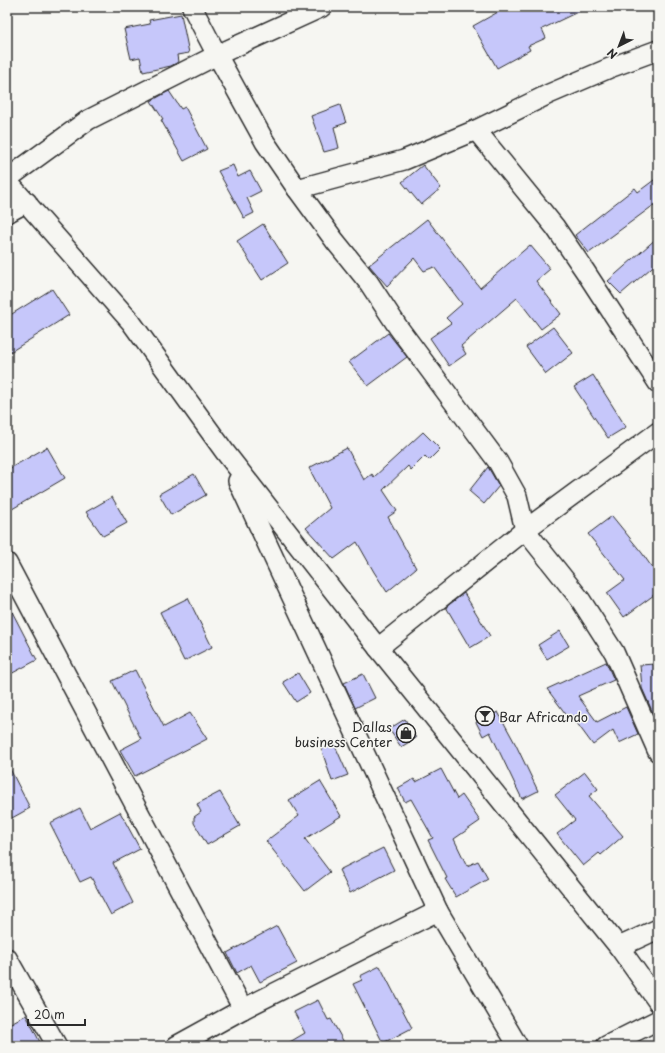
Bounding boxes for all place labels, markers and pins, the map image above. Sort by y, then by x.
bar icon: Bar Africando [474,705,496,727]
place label: Bar Africando [499,707,588,726]
place label: Dallas business Center [295,717,393,751]
shop icon: Dallas business Center [395,722,417,744]

